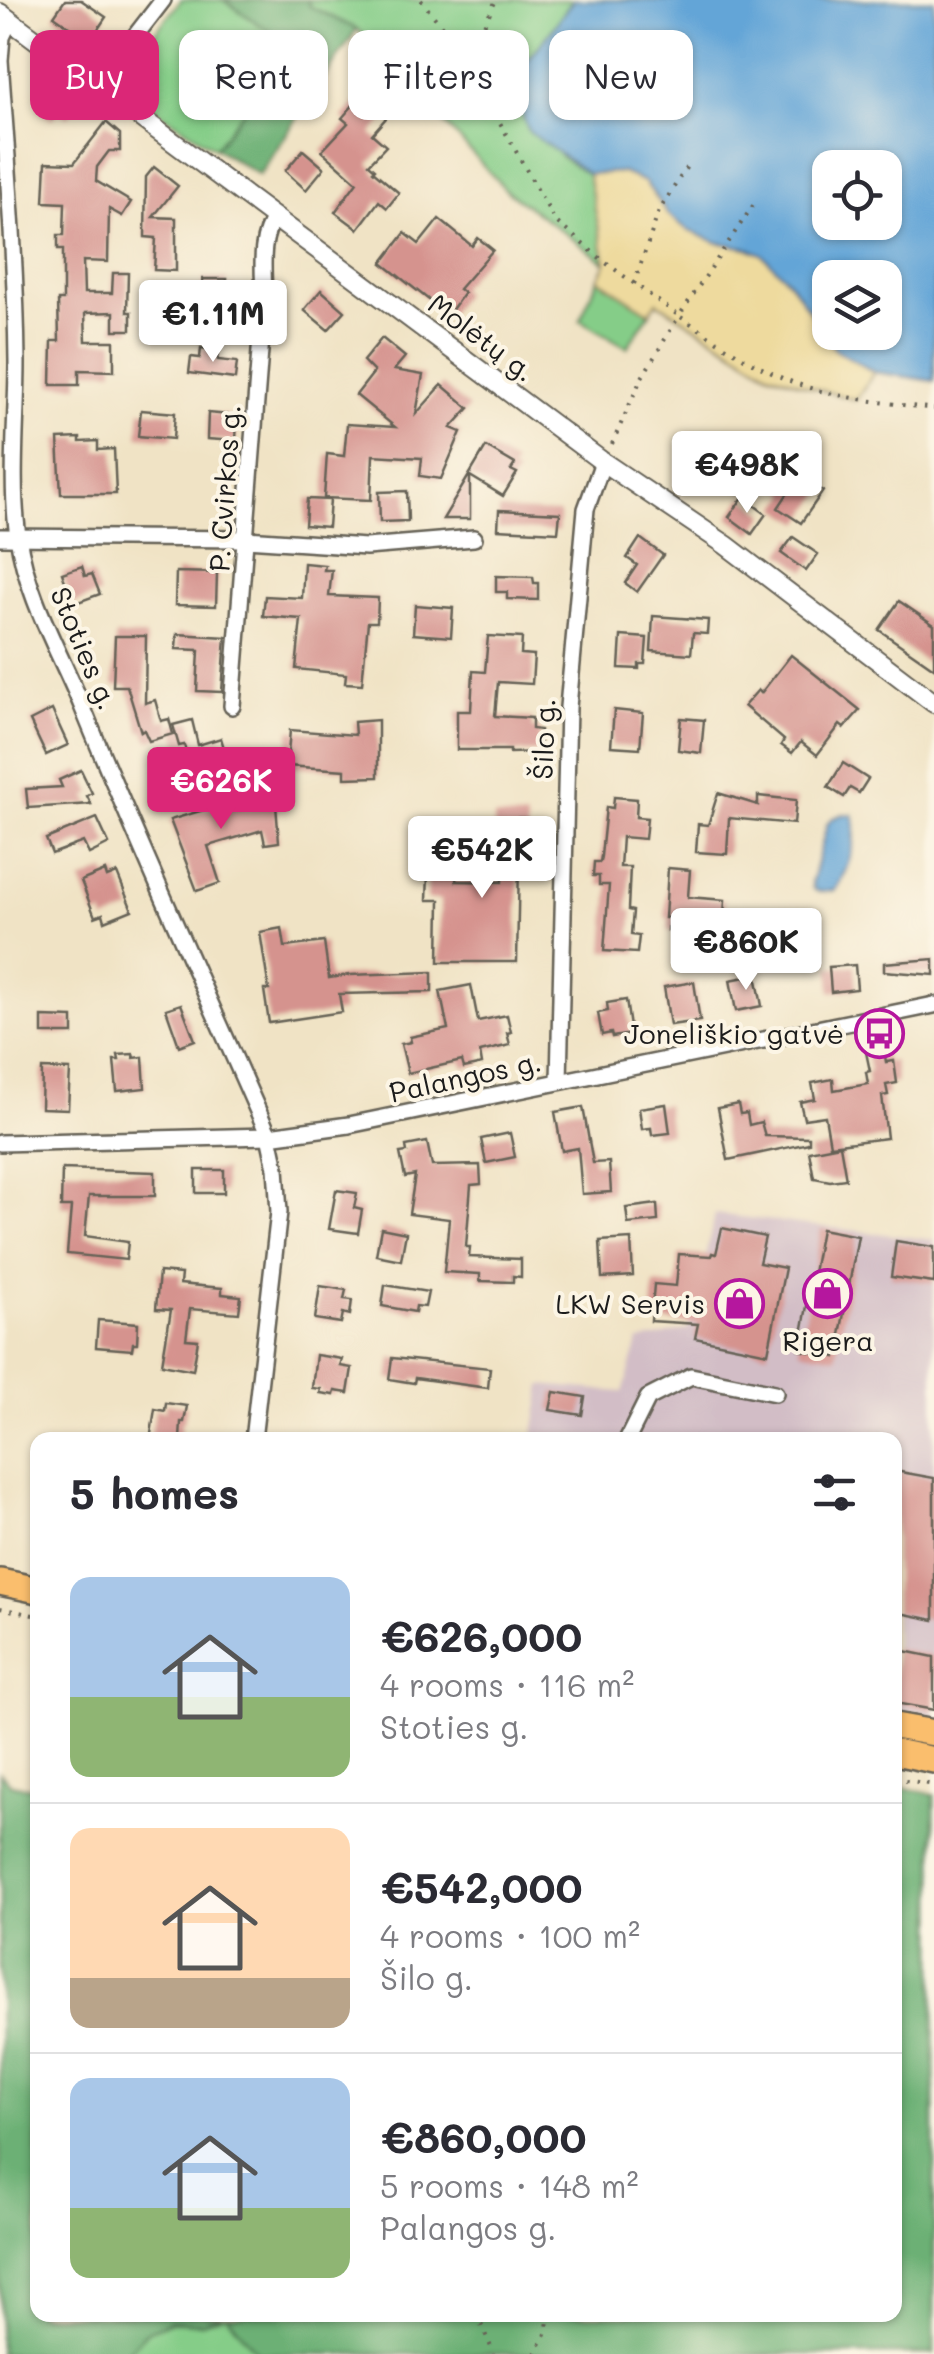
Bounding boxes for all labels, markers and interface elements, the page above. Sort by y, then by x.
chip: Buy [30,30,159,120]
chip: Rent [179,30,328,120]
chip: Filters [348,30,529,120]
chip: New [549,30,693,120]
map controls [812,150,902,350]
button: locate [812,150,902,240]
button: layers [812,260,902,350]
pin: €1.11M [132,280,294,365]
street label: Molėtų g. [421,285,543,389]
text: €1.11M [161,291,265,333]
street label: P. Cvirkos g. [200,403,248,573]
pin: €498K [677,431,817,516]
text: €498K [694,442,800,484]
street label: Stoties g. [43,581,127,715]
street label: Šilo g. [524,698,562,780]
pin: €626K [151,747,291,832]
text: €626K [169,758,273,800]
pin: €542K [412,816,552,901]
text: €542K [430,827,534,869]
pin: €860K [676,908,816,993]
text: €860K [693,919,799,961]
bus stop icon: Joneliškio gatvė [853,1007,905,1059]
place label: Joneliškio gatvė [624,1015,844,1051]
street label: Palangos g. [386,1042,544,1110]
shop icon: Rigera [802,1267,854,1319]
shop icon: LKW Servis [714,1277,766,1329]
place label: LKW Servis [556,1285,705,1321]
place label: Rigera [782,1322,874,1358]
text: 5 homes [70,1465,239,1520]
icon: filters [807,1465,862,1520]
text: €626,000 [380,1608,582,1663]
icon: home [150,1617,270,1737]
text: 4 rooms · 116 m² [380,1663,634,1705]
text: Stoties g. [380,1705,529,1747]
text: €542,000 [380,1859,583,1914]
icon: home [150,1868,270,1988]
text: 4 rooms · 100 m² [380,1914,640,1956]
text: Šilo g. [380,1956,473,1998]
text: €860,000 [380,2109,586,2164]
icon: home [150,2118,270,2238]
text: 5 rooms · 148 m² [380,2164,639,2206]
text: Palangos g. [380,2206,557,2248]

